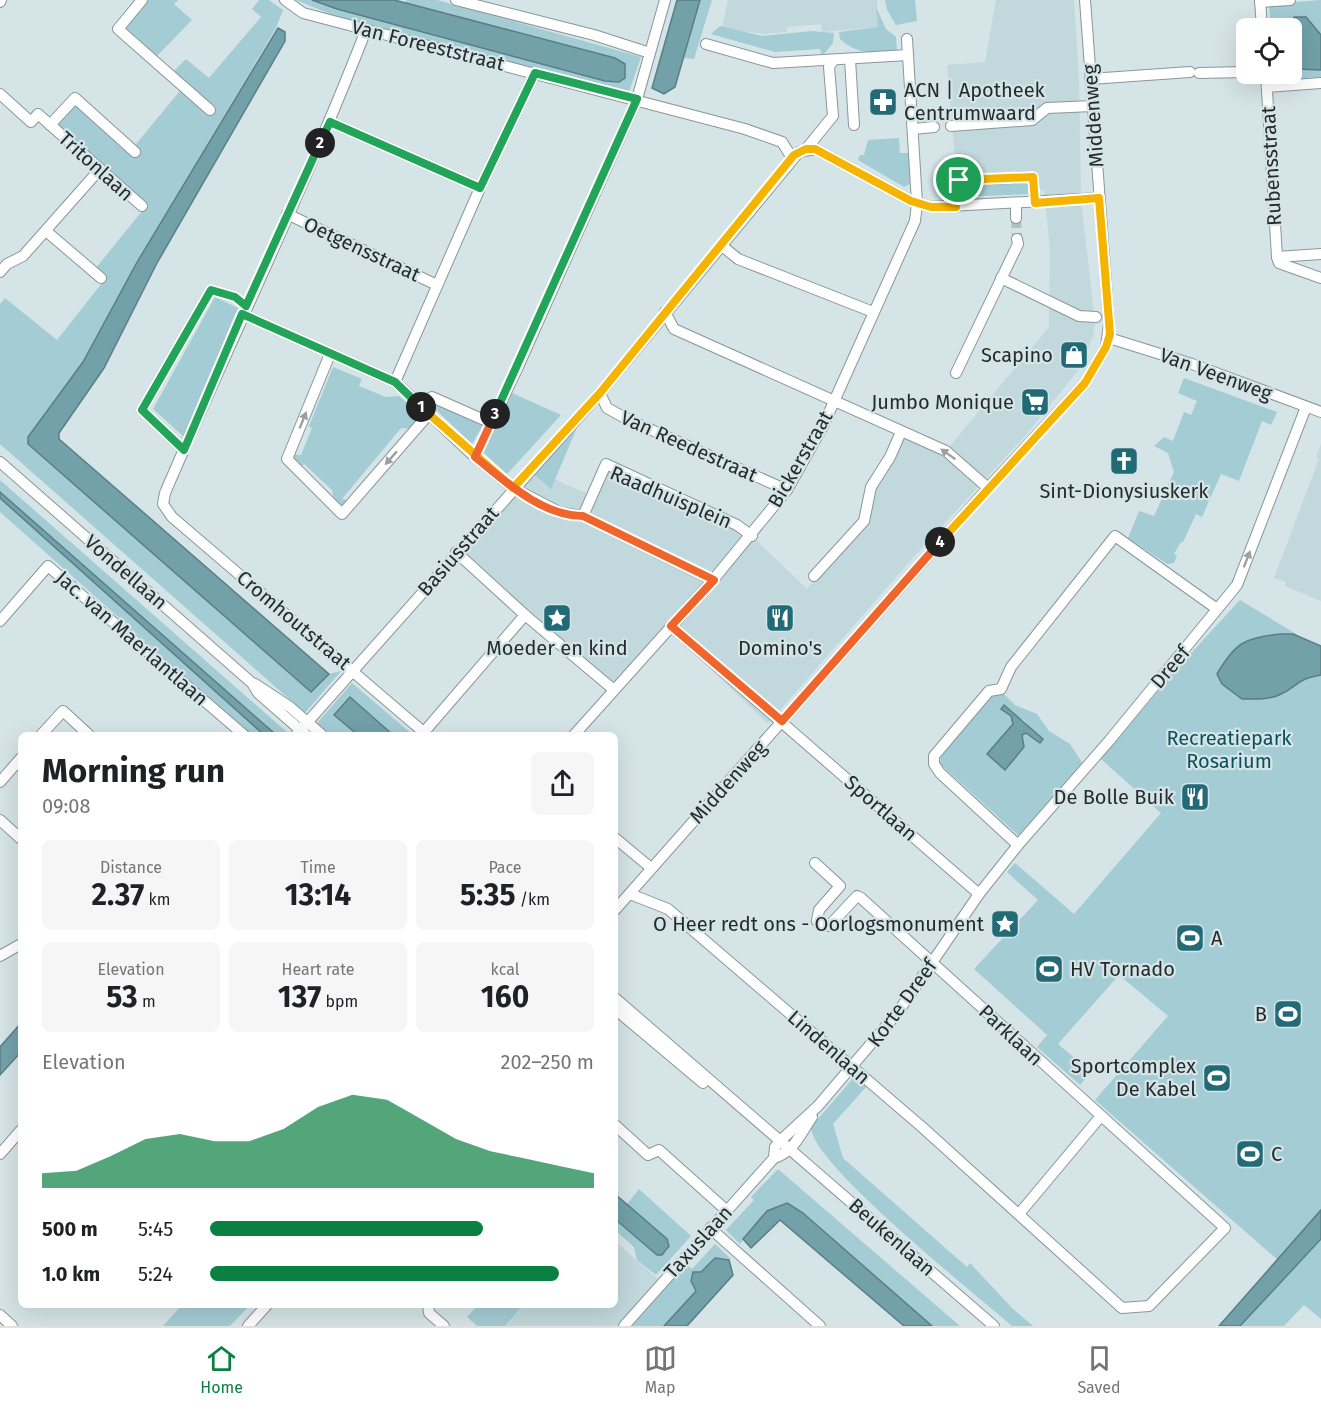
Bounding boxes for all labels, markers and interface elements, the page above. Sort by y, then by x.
street label: Van Foreeststraat [349,14,508,76]
map controls [1236,18,1302,84]
button: locate [1236,18,1302,84]
street label: Middenweg [1077,63,1109,168]
place label: ACN | Apotheek Centrumwaard [904,78,1046,125]
pharmacy icon: ACN | Apotheek Centrumwaard [867,86,899,118]
street label: Rubensstraat [1256,105,1286,226]
street label: Tritonlaan [54,126,138,206]
pin: 2 [305,128,335,158]
text: 2 [316,133,324,152]
pin [933,154,984,205]
icon: arrive [942,163,975,196]
street label: Oetgensstraat [300,212,425,287]
shop icon: Scapino [1058,339,1090,371]
place label: Scapino [981,343,1053,367]
street label: Van Veenweg [1156,343,1276,406]
supermarket icon: Jumbo Monique [1019,386,1051,418]
place label: Jumbo Monique [871,390,1014,414]
pin: 1 [406,392,436,422]
text: 1 [417,397,425,416]
pin: 3 [480,399,510,429]
text: 3 [491,404,499,423]
street label: Van Reedestraat [617,405,762,487]
street label: Bickerstraat [763,405,838,512]
one-way arrow [298,410,308,428]
church icon: Sint-Dionysiuskerk [1108,445,1140,477]
one-way arrow [940,448,956,460]
one-way arrow [384,450,397,466]
street label: Raadhuisplein [607,461,735,533]
place label: Sint-Dionysiuskerk [1039,479,1209,503]
street label: Basiusstraat [413,501,504,601]
pin: 4 [925,527,955,557]
street label: Vondellaan [80,530,172,614]
text: 4 [935,532,945,551]
one-way arrow [1242,550,1252,568]
street label: Jac. van Maerlantlaan [51,565,213,711]
street label: Cromhoutstraat [232,565,357,675]
place icon: Moeder en kind [541,602,573,634]
restaurant icon: Domino's [764,602,796,634]
place label: Moeder en kind [486,636,628,660]
place label: Domino's [738,636,822,660]
street label: Dreef [1145,640,1196,693]
park label: Recreatiepark Rosarium [1166,726,1292,773]
street label: Middenweg [684,735,772,828]
text: Morning run [42,751,225,791]
button: share [531,752,594,815]
street label: Sportlaan [840,770,922,846]
restaurant icon: De Bolle Buik [1179,781,1211,813]
place label: De Bolle Buik [1054,785,1175,809]
text: 09:08 [42,794,90,818]
text: Distance [100,858,162,877]
text: Time [300,858,336,877]
text: Pace [488,858,522,877]
text: 2.37 [92,877,144,913]
text: 13:14 [285,877,351,913]
text: 5:35 [460,877,515,913]
text: km [144,890,170,909]
text: /km [515,890,550,909]
place icon: O Heer redt ons - Oorlogsmonument [989,908,1021,940]
place label: O Heer redt ons - Oorlogsmonument [653,912,985,936]
sports icon: A [1174,922,1206,954]
place label: A [1211,926,1223,950]
street label: Korte Dreef [862,953,943,1052]
sports icon: HV Tornado [1033,953,1065,985]
place label: HV Tornado [1070,957,1175,981]
text: Elevation [97,960,165,979]
text: Heart rate [282,960,354,979]
text: kcal [491,960,519,979]
text: 53 [106,979,138,1015]
text: 137 [278,979,321,1015]
text: 160 [481,979,529,1015]
text: m [138,992,156,1011]
text: bpm [321,992,358,1011]
sports icon: B [1272,998,1304,1030]
street label: Parklaan [974,999,1048,1071]
place label: B [1255,1002,1267,1026]
street label: Lindenlaan [783,1005,875,1089]
text: Elevation [42,1050,126,1074]
text: 202–250 m [501,1050,594,1074]
place label: Sportcomplex De Kabel [1071,1054,1196,1101]
sports icon: Sportcomplex De Kabel [1201,1062,1233,1094]
sports icon: C [1234,1138,1266,1170]
place label: C [1271,1142,1282,1166]
street label: Beukenlaan [844,1193,940,1281]
street label: Taxuslaan [659,1201,737,1283]
text: 500 m [42,1217,98,1241]
text: 5:45 [138,1217,173,1241]
text: 1.0 km [42,1262,100,1286]
text: 5:24 [138,1262,173,1286]
tab: Home [200,1342,243,1397]
tab: Map [644,1342,677,1397]
tab: Saved [1077,1342,1121,1397]

